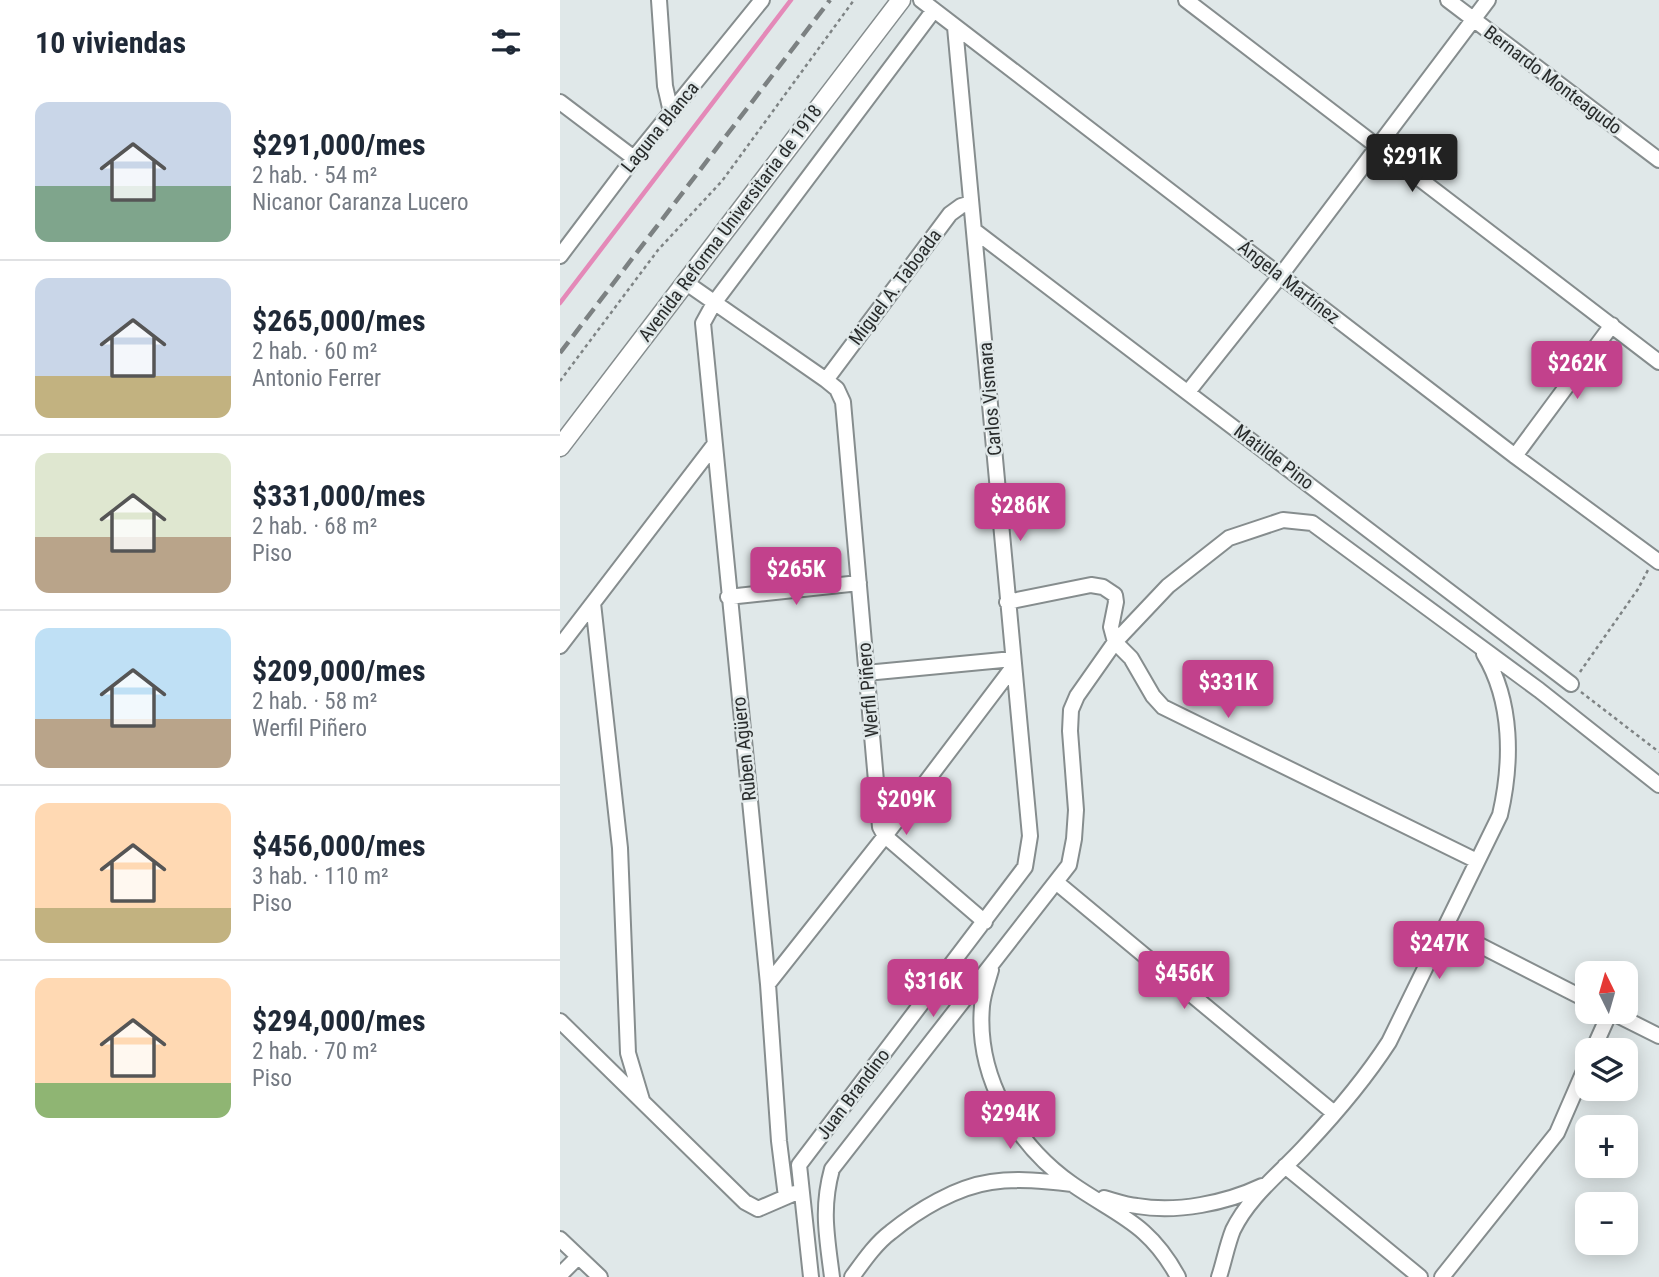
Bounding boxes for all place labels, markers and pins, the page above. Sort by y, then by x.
pin: $291K [1363,134,1461,194]
pin: $262K [1528,342,1626,401]
pin: $286K [971,484,1069,543]
pin: $265K [747,548,845,607]
pin: $331K [1179,660,1277,720]
pin: $209K [857,778,955,837]
pin: $247K [1390,922,1488,981]
pin: $456K [1135,951,1233,1011]
pin: $316K [884,960,982,1019]
pin: $294K [961,1092,1059,1151]

